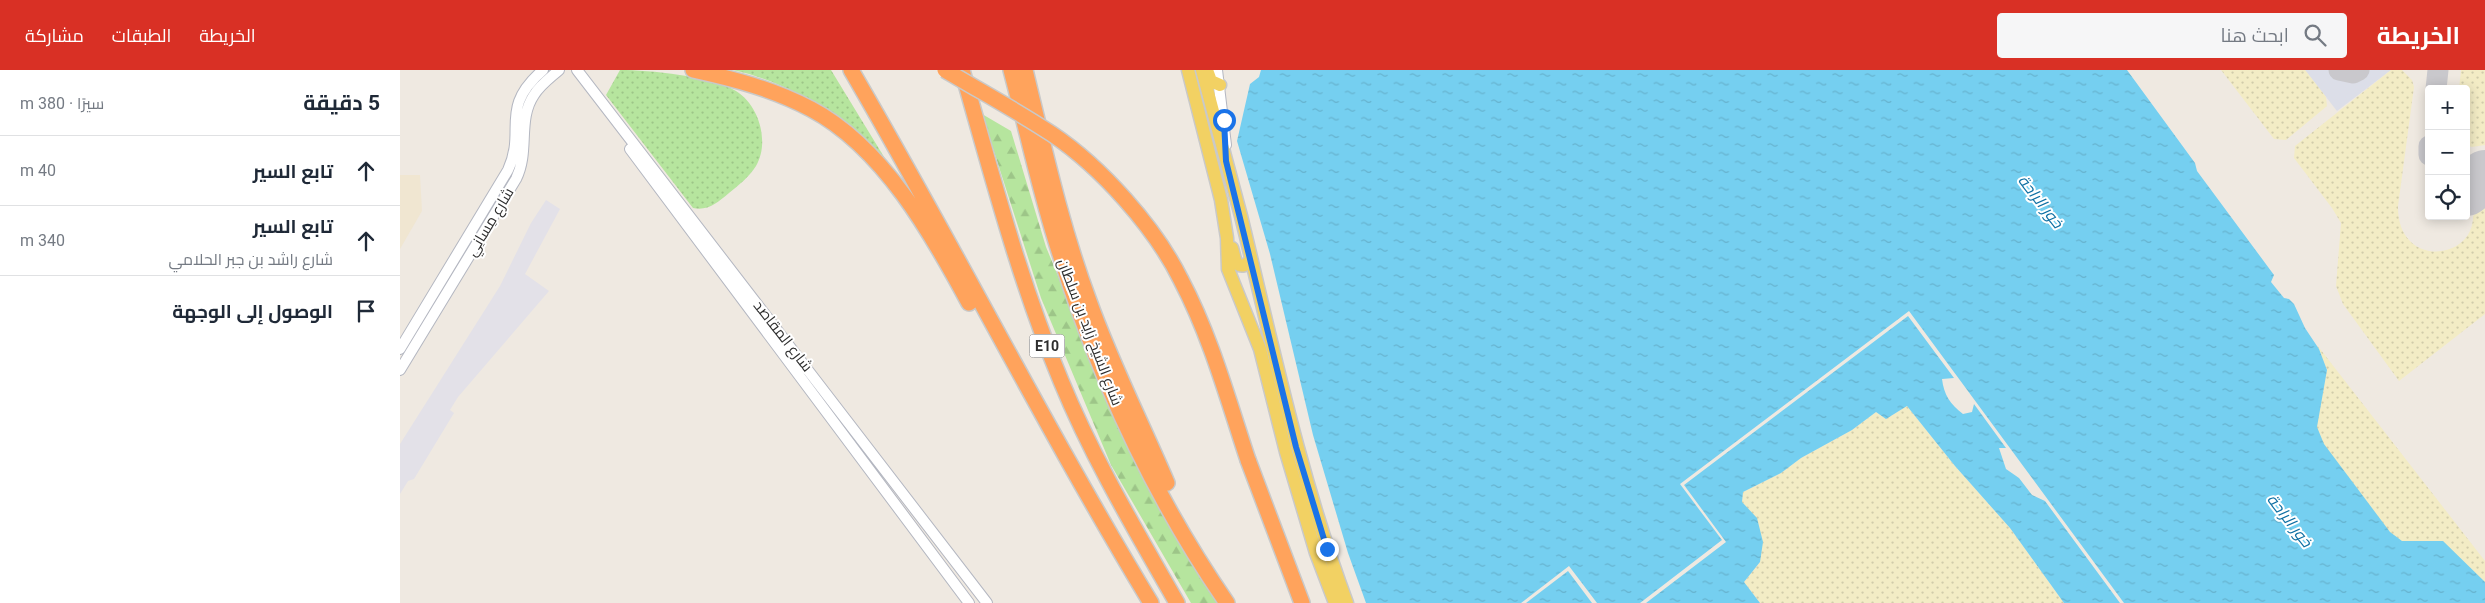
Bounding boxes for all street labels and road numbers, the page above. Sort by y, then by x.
street label: شارع مِسانِي [462,184,520,261]
street label: شارع الشيخ زايد بن سلطان [1052,256,1126,409]
street label: شارع المقاصد [748,297,816,376]
road number: E10 [1030,334,1064,358]

